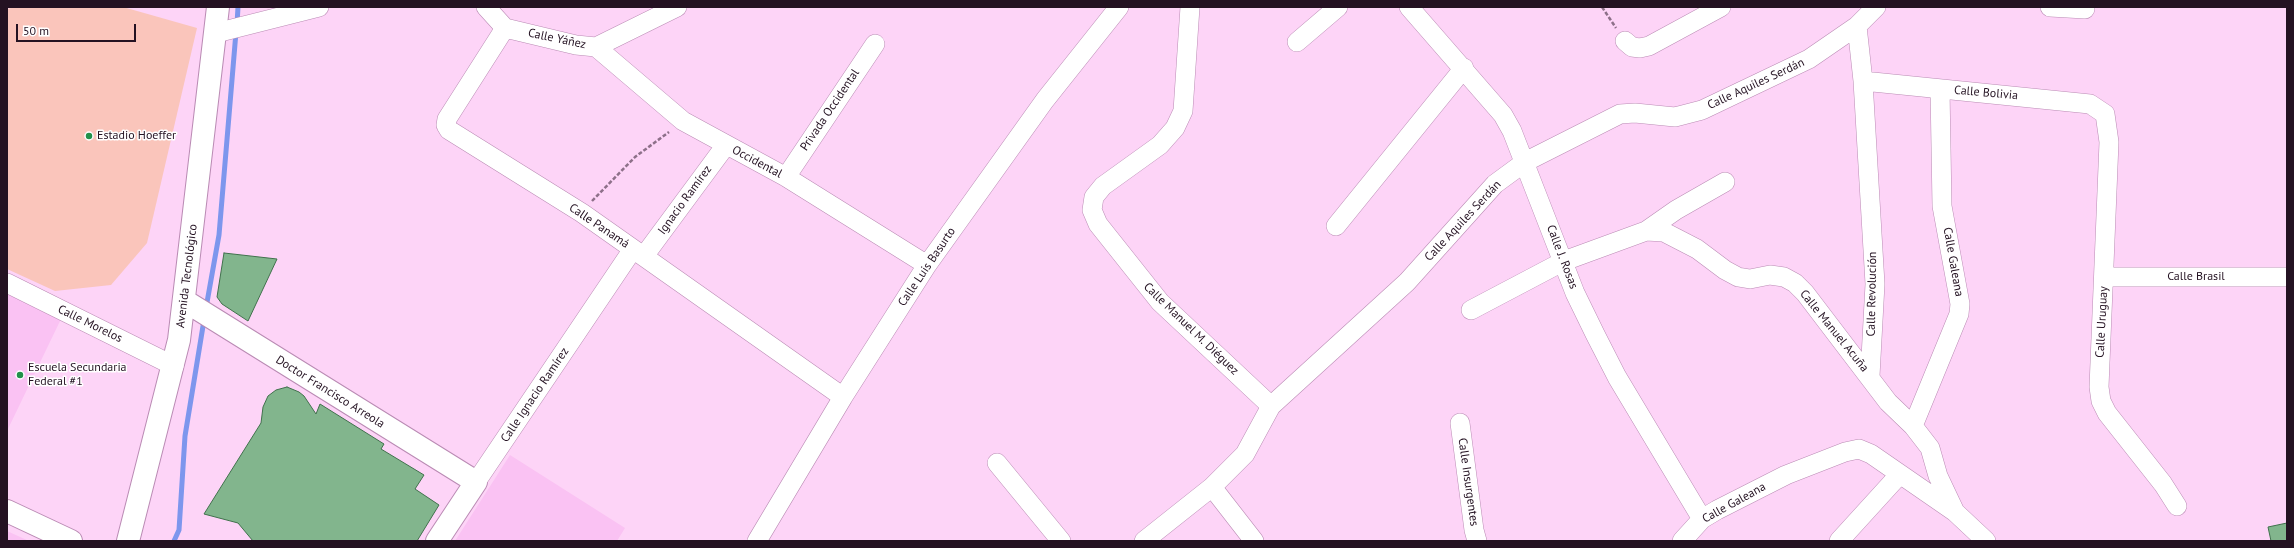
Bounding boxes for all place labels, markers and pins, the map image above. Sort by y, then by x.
place label: Estadio Hoeffer [97,129,176,143]
marker: Estadio Hoeffer [84,131,94,141]
place label: Escuela Secundaria Federal #1 [28,361,127,389]
marker: Escuela Secundaria Federal #1 [15,370,25,380]

